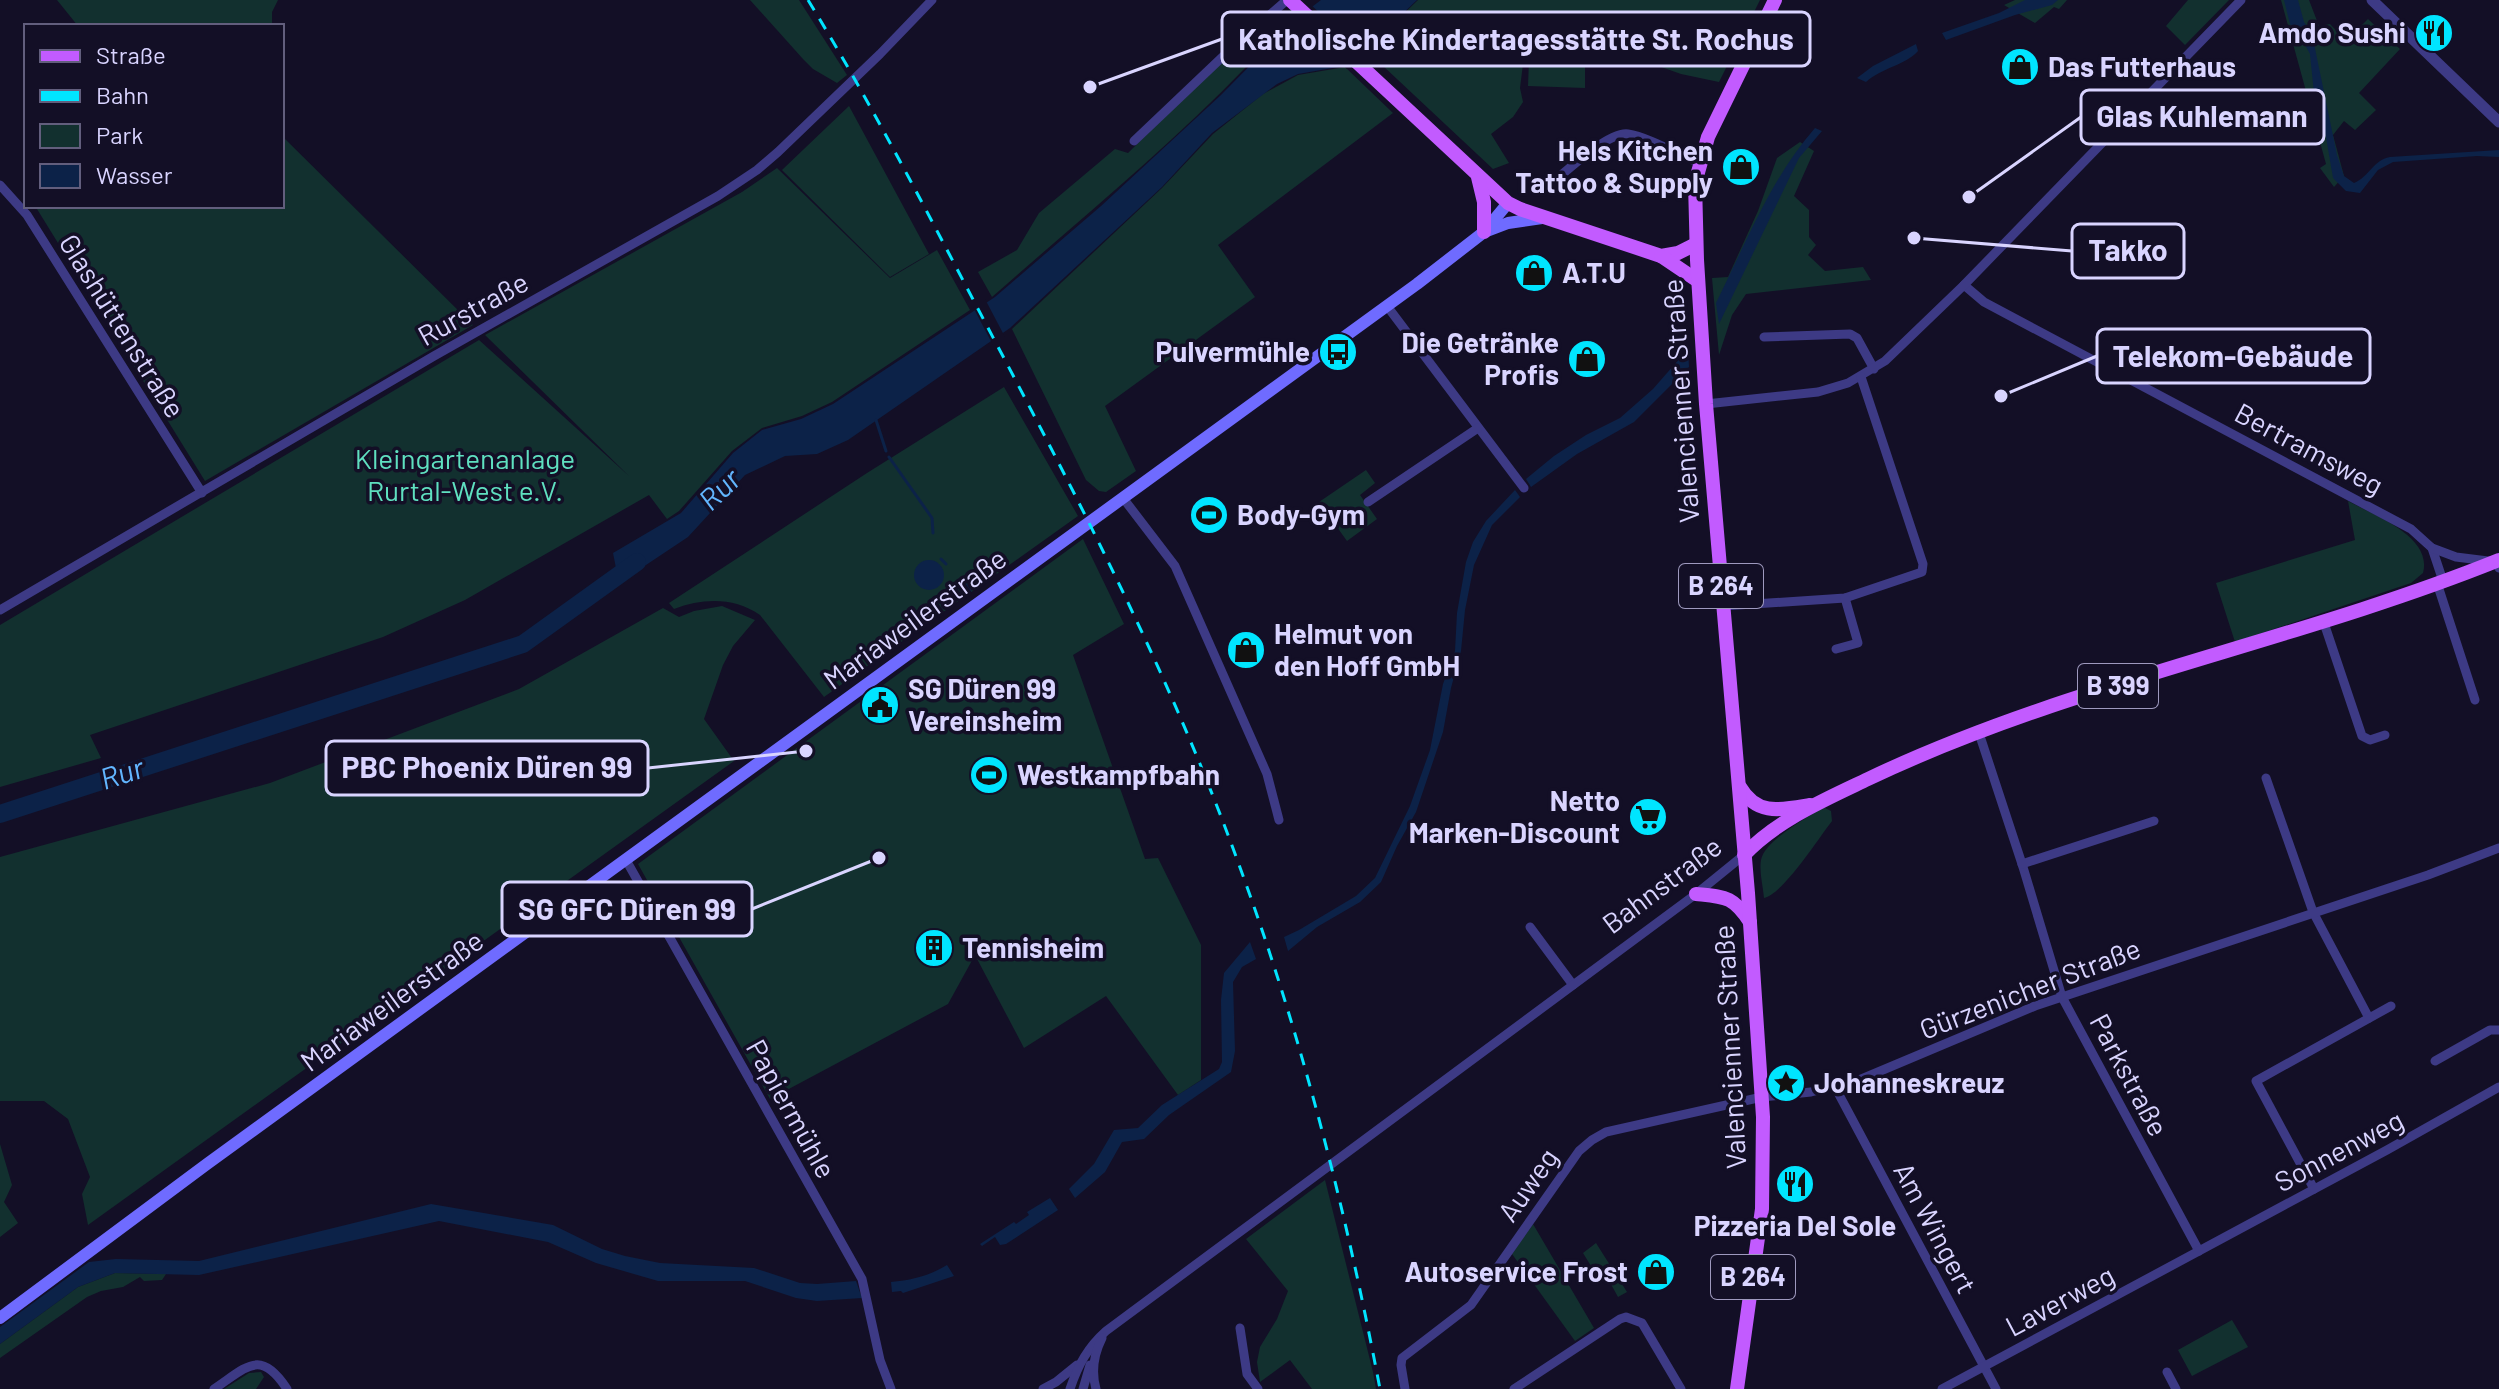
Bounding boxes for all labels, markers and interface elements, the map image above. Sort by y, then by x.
callout: Katholische Kindertagesstätte St. Rochus [1222,12,1810,66]
restaurant icon: Amdo Sushi [2413,12,2455,54]
place label: Amdo Sushi [2258,15,2406,49]
text: Katholische Kindertagesstätte St. Rochus [1238,20,1794,56]
legend [24,24,284,208]
text: Straße [96,40,166,69]
shop icon: Das Futterhaus [1999,46,2041,88]
place label: Das Futterhaus [2048,49,2236,83]
text: Bahn [96,80,149,109]
callout: Glas Kuhlemann [2081,90,2324,144]
text: Glas Kuhlemann [2096,97,2308,133]
text: Park [96,120,143,149]
place label: Hels Kitchen Tattoo & Supply [1515,133,1713,199]
shop icon: Hels Kitchen Tattoo & Supply [1720,146,1762,188]
text: Wasser [96,160,173,189]
callout: Takko [2072,224,2184,278]
street label: Glashüttenstraße [53,227,193,424]
text: Takko [2088,231,2168,267]
shop icon: A.T.U [1513,252,1555,294]
place label: A.T.U [1562,255,1626,289]
street label: Rurstraße [411,264,534,352]
street label: Valencienner Straße [1655,278,1705,524]
place label: Die Getränke Profis [1401,325,1559,391]
callout: Telekom-Gebäude [2097,329,2370,383]
bus stop icon: Pulvermühle [1317,331,1359,373]
place label: Pulvermühle [1155,334,1310,368]
text: Telekom-Gebäude [2113,337,2353,373]
shop icon: Die Getränke Profis [1566,338,1608,380]
street label: Bertramsweg [2229,395,2389,501]
park label: Kleingartenanlage Rurtal-West e.V. [355,441,575,507]
water label: Rur [690,459,748,517]
sports icon: Body-Gym [1188,494,1230,536]
place label: Body-Gym [1237,497,1365,531]
street label: Mariaweilerstraße [816,540,1012,696]
road number: B 264 [1679,564,1763,608]
place label: Helmut von den Hoff GmbH [1274,616,1460,682]
shop icon: Helmut von den Hoff GmbH [1225,629,1267,671]
road number: B 399 [2078,664,2158,708]
place label: SG Düren 99 Vereinsheim [908,671,1062,737]
public building icon: SG Düren 99 Vereinsheim [859,684,901,726]
callout: PBC Phoenix Düren 99 [326,741,648,795]
water label: Rur [95,748,149,796]
text: PBC Phoenix Düren 99 [342,748,632,784]
sports icon: Westkampfbahn [968,754,1010,796]
place label: Westkampfbahn [1017,757,1220,791]
place label: Netto Marken-Discount [1409,783,1620,849]
supermarket icon: Netto Marken-Discount [1627,796,1669,838]
street label: Bahnstraße [1595,828,1728,940]
callout: SG GFC Düren 99 [502,882,752,936]
text: SG GFC Düren 99 [518,890,736,926]
street label: Mariaweilerstraße [293,922,489,1078]
street label: Valencienner Straße [1706,924,1752,1170]
building icon: Tennisheim [913,927,955,969]
place label: Tennisheim [962,930,1104,964]
street label: Gürzenicher Straße [1914,930,2145,1046]
street label: Parkstraße [2084,1008,2176,1141]
street label: Papiermühle [740,1033,844,1184]
place icon: Johanneskreuz [1765,1062,1807,1104]
place label: Johanneskreuz [1814,1065,2005,1099]
street label: Sonnenweg [2268,1102,2409,1198]
street label: Auweg [1490,1141,1565,1228]
street label: Am Wingert [1887,1156,1985,1299]
restaurant icon: Pizzeria Del Sole [1774,1163,1816,1205]
place label: Pizzeria Del Sole [1694,1208,1896,1242]
shop icon: Autoservice Frost [1635,1251,1677,1293]
place label: Autoservice Frost [1405,1254,1628,1288]
road number: B 264 [1711,1255,1795,1299]
street label: Laverweg [1999,1257,2120,1343]

